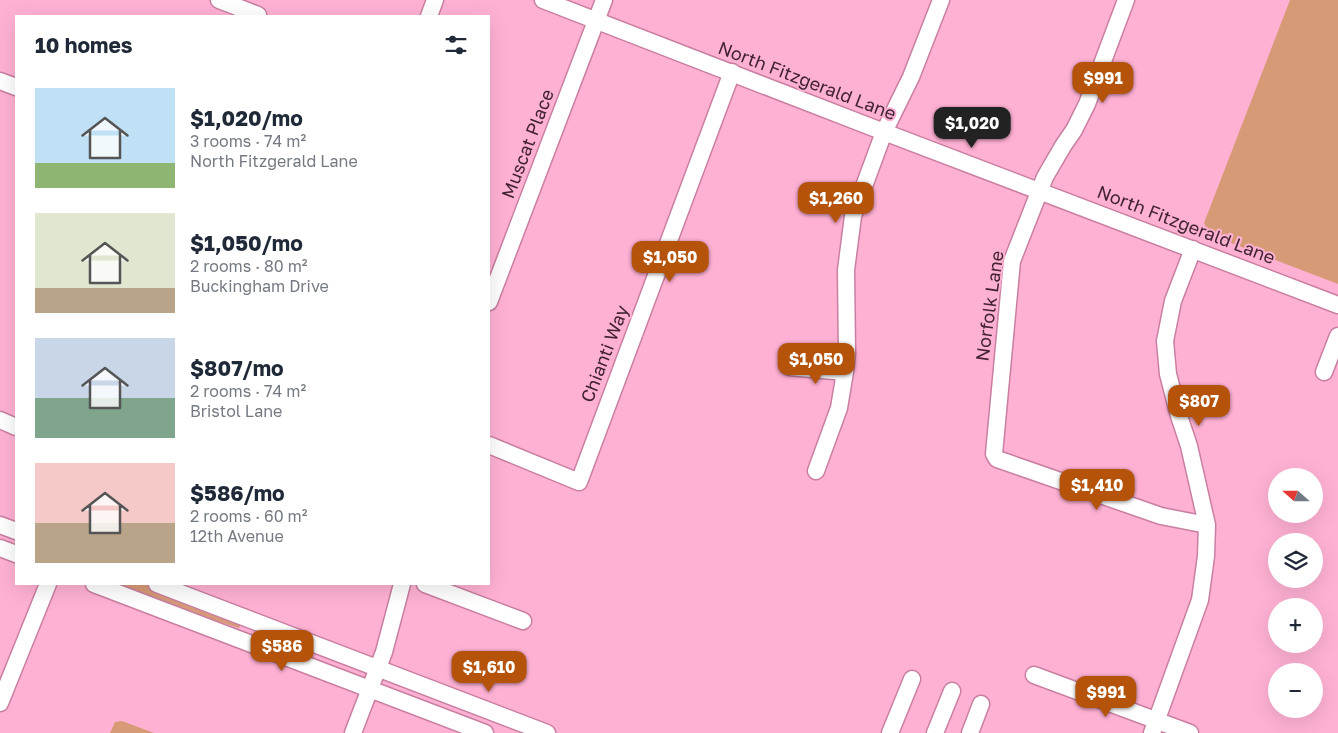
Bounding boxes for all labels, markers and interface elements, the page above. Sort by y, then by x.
icon: filters [442,31,470,59]
text: 10 homes [35,32,133,58]
street label: North Fitzgerald Lane [715,36,899,124]
pin: $991 [1073,62,1133,104]
text: $991 [1083,68,1123,88]
street label: Muscat Place [496,86,558,201]
text: $1,020/mo [190,105,303,131]
pin: $1,020 [931,106,1013,149]
icon: home [75,108,135,168]
text: $1,020 [945,113,999,133]
text: 3 rooms · 74 m² [190,131,306,151]
text: North Fitzgerald Lane [190,151,358,171]
street label: North Fitzgerald Lane [1094,180,1278,268]
pin: $1,260 [795,182,877,224]
text: $1,260 [809,188,863,208]
text: $1,050/mo [190,230,303,256]
icon: home [75,233,135,293]
pin: $1,050 [629,240,711,283]
text: $1,050 [643,247,697,267]
street label: Norfolk Lane [970,249,1008,363]
text: 2 rooms · 80 m² [190,256,308,276]
text: Buckingham Drive [190,276,329,296]
street label: Chianti Way [575,302,633,405]
pin: $1,050 [775,342,857,385]
text: $1,050 [789,349,843,369]
text: $807/mo [190,355,284,381]
icon: home [75,358,135,418]
text: 2 rooms · 74 m² [190,381,306,401]
pin: $807 [1169,384,1229,427]
text: $807 [1179,391,1219,411]
text: Bristol Lane [190,401,282,421]
pin: $1,410 [1056,468,1138,511]
north arrow [1268,468,1322,522]
map controls [1268,468,1323,718]
text: $1,410 [1071,475,1123,495]
text: $586/mo [190,480,285,506]
icon: home [75,483,135,543]
text: 2 rooms · 60 m² [190,506,308,526]
text: 12th Avenue [190,526,284,546]
button: layers [1268,533,1323,588]
button: + [1268,598,1323,653]
pin: $586 [252,630,312,672]
text: $586 [262,636,302,656]
pin: $1,610 [448,650,530,693]
text: $1,610 [463,657,515,677]
button: − [1268,663,1323,718]
pin: $991 [1076,676,1136,718]
text: $991 [1086,682,1126,702]

